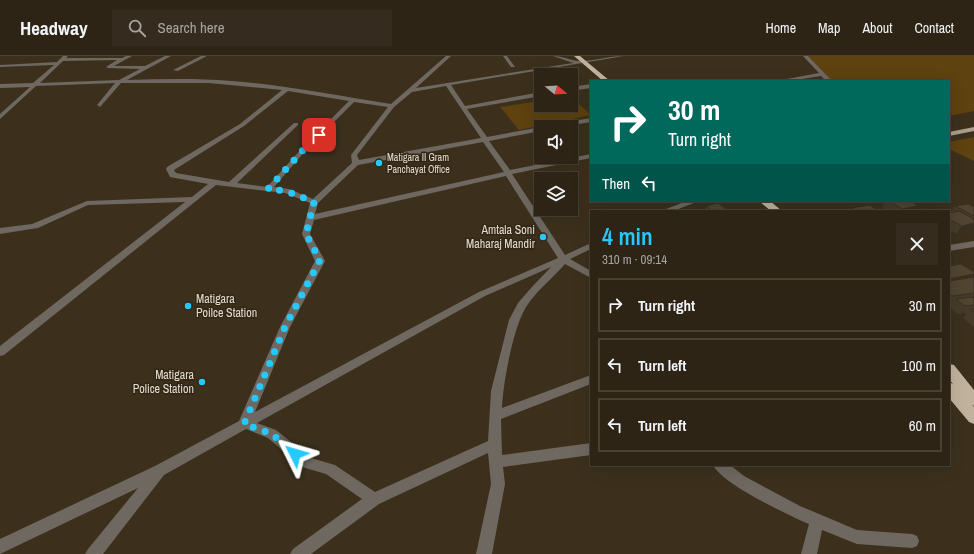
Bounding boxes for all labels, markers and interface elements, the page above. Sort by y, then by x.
search box [112,10,392,46]
text: Headway [20,15,88,41]
icon: search [126,17,148,39]
text: Search here [158,17,225,38]
text: Home [765,19,796,37]
text: Map [818,19,840,37]
text: About [862,19,892,37]
text: Contact [914,19,954,37]
north arrow [534,68,578,112]
map controls [534,68,578,216]
text: 30 m [668,91,720,129]
icon: right [602,96,654,148]
pin [302,118,336,152]
button: sound [534,120,578,164]
icon: arrive [308,124,330,146]
text: Turn right [668,127,731,152]
place label: Matigara II Gram Panchayat Office [387,151,450,176]
marker: Matigara II Gram Panchayat Office [374,158,384,168]
button: layers [534,172,578,216]
icon: left [638,172,660,194]
text: Then [602,173,630,194]
text: 4 min [602,220,653,252]
place label: Amtala Soni Maharaj Mandir [466,222,536,252]
button: close [896,223,938,265]
marker: Amtala Soni Maharaj Mandir [538,232,548,242]
text: 310 m · 09:14 [602,251,667,268]
place label: Matigara Poilce Station [196,291,257,321]
icon: right [604,294,626,316]
text: Turn right [638,295,695,316]
text: 30 m [909,295,936,316]
marker: Matigara Poilce Station [183,301,193,311]
icon: left [604,354,626,376]
text: Turn left [638,355,686,376]
text: 100 m [902,355,936,376]
place label: Matigara Police Station [133,367,195,397]
marker: Matigara Police Station [197,377,207,387]
icon: left [604,414,626,436]
text: Turn left [638,415,686,436]
text: 60 m [909,415,936,436]
position arrow [274,433,316,475]

